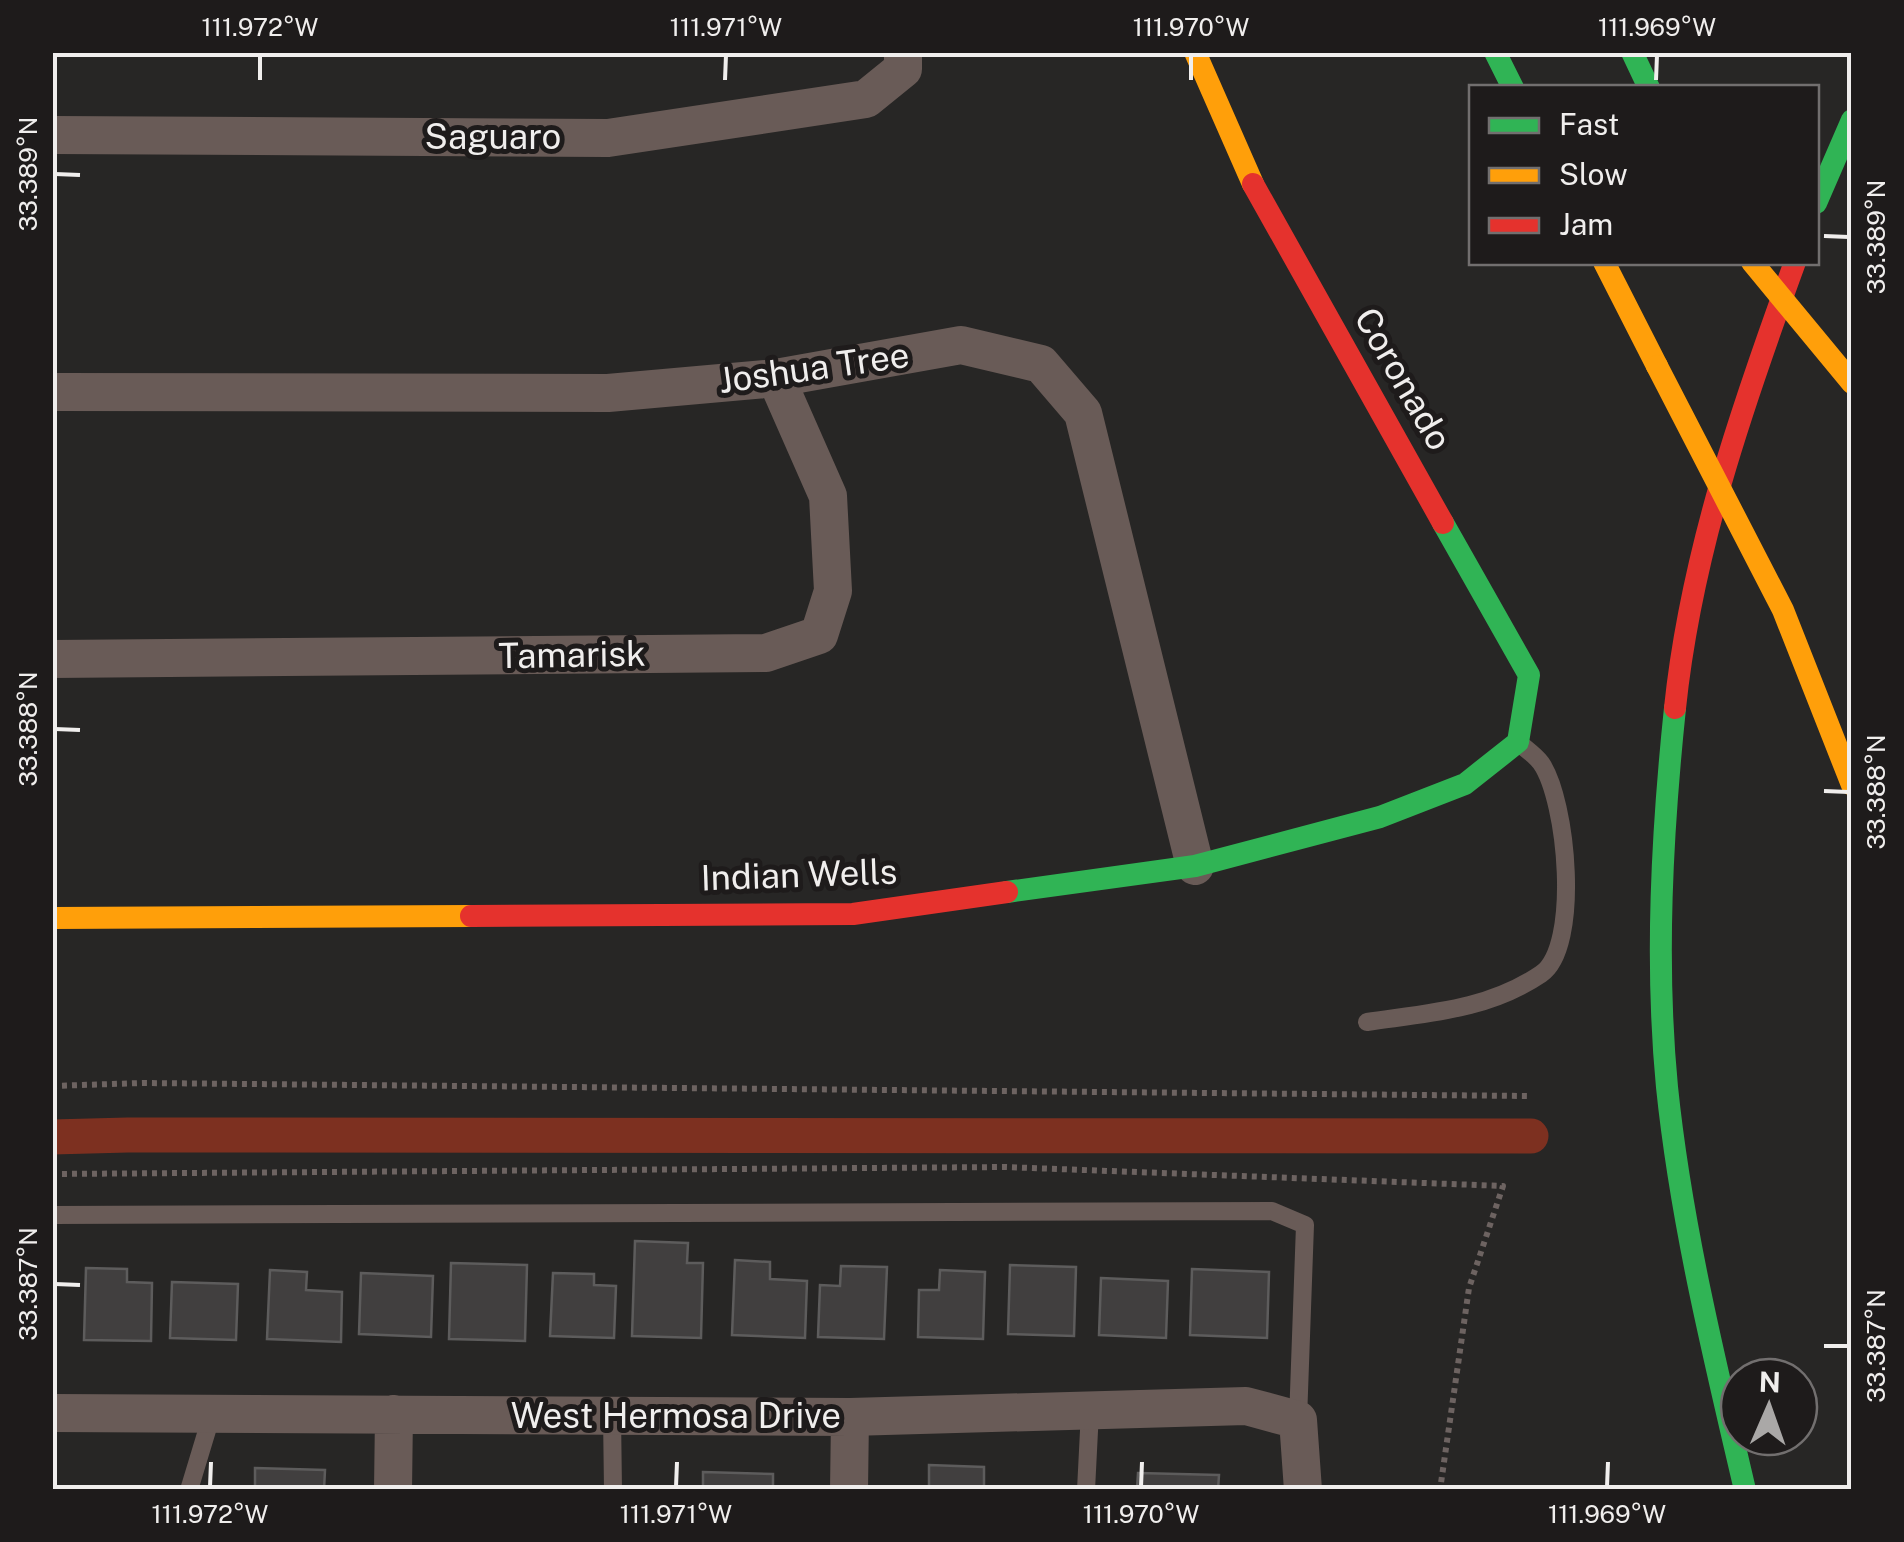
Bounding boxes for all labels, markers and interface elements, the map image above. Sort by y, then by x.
text: 111.972°W [202,12,319,42]
text: 111.971°W [670,12,782,42]
text: 111.970°W [1133,12,1249,42]
text: 111.969°W [1598,12,1716,42]
legend [1469,85,1819,265]
text: Fast [1559,106,1619,142]
street label: Saguaro [425,116,561,157]
text: 33.389°N [13,117,43,231]
text: Slow [1559,156,1628,192]
text: 33.389°N [1861,180,1891,294]
text: Jam [1559,206,1613,242]
street label: Coronado [1346,300,1460,457]
street label: Joshua Tree [716,334,912,401]
street label: Tamarisk [498,633,646,676]
text: 33.388°N [13,671,43,787]
text: 33.388°N [1861,734,1891,850]
street label: Indian Wells [700,851,898,898]
text: 33.387°N [13,1227,43,1341]
text: 33.387°N [1861,1289,1891,1403]
north arrow [1719,1357,1819,1457]
text: N [1758,1365,1781,1398]
street label: West Hermosa Drive [511,1395,841,1436]
text: 111.972°W [152,1499,269,1529]
text: 111.971°W [620,1499,732,1529]
text: 111.970°W [1083,1499,1199,1529]
text: 111.969°W [1548,1499,1666,1529]

